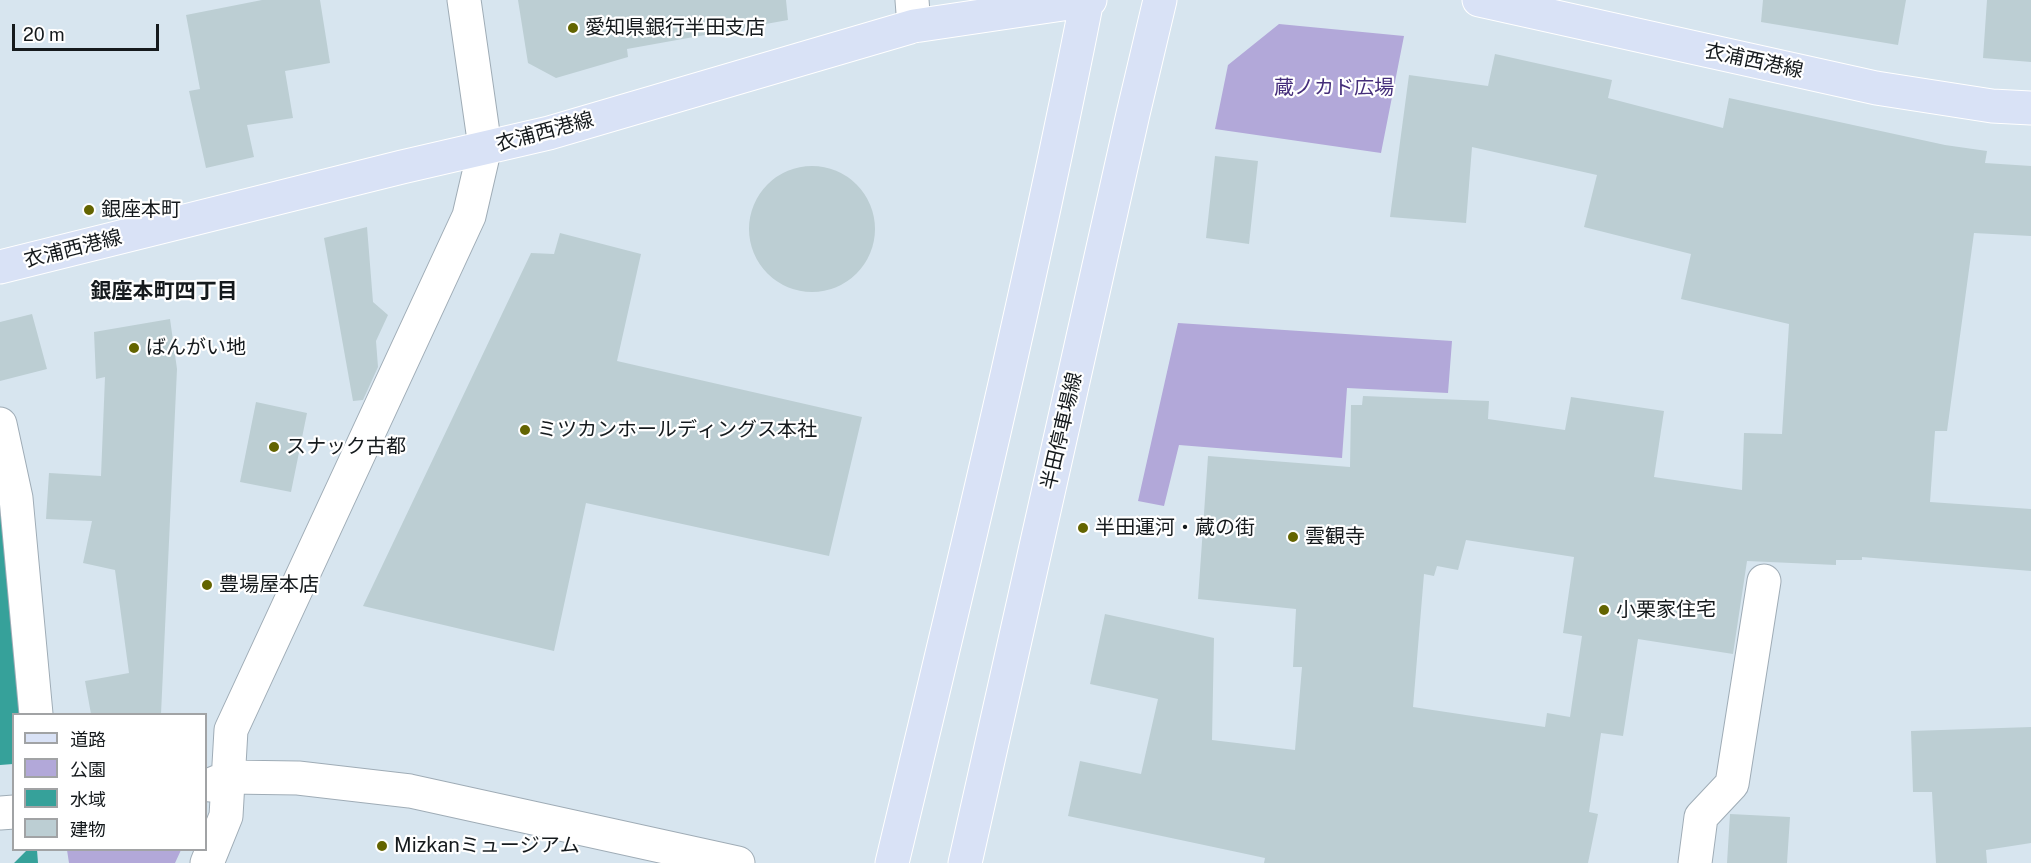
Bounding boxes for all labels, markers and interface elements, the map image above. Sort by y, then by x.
scale bar [15,12,162,50]
place label: 愛知県銀行半田支店 [585,16,765,40]
marker: 愛知県銀行半田支店 [566,21,580,35]
text: 20 m [23,24,65,45]
street label: 衣浦西港線 [1703,39,1805,83]
park label: 蔵ノカド広場 [1274,76,1394,100]
street label: 衣浦西港線 [494,107,596,157]
place label: 銀座本町 [101,198,181,222]
marker: 銀座本町 [82,203,96,217]
street label: 衣浦西港線 [22,225,124,273]
district label: 銀座本町四丁目 [91,279,237,305]
place label: ばんがい地 [146,336,246,360]
marker: ばんがい地 [127,341,141,355]
street label: 半田停車場線 [1037,370,1087,492]
place label: ミツカンホールディングス本社 [537,418,817,442]
marker: ミツカンホールディングス本社 [518,423,532,437]
place label: スナック古都 [286,435,406,459]
marker: スナック古都 [267,440,281,454]
place label: 半田運河・蔵の街 [1095,516,1255,540]
marker: 半田運河・蔵の街 [1076,521,1090,535]
place label: 雲観寺 [1305,525,1365,549]
marker: 雲観寺 [1286,530,1300,544]
place label: 豊場屋本店 [219,573,319,597]
marker: 豊場屋本店 [200,578,214,592]
place label: 小栗家住宅 [1616,598,1716,622]
marker: 小栗家住宅 [1597,603,1611,617]
legend [12,713,207,851]
text: 道路 [70,729,106,750]
text: 公園 [70,759,106,780]
text: 水域 [70,789,106,810]
text: 建物 [70,819,106,840]
place label: Mizkanミュージアム [394,834,580,858]
marker: Mizkanミュージアム [375,839,389,853]

